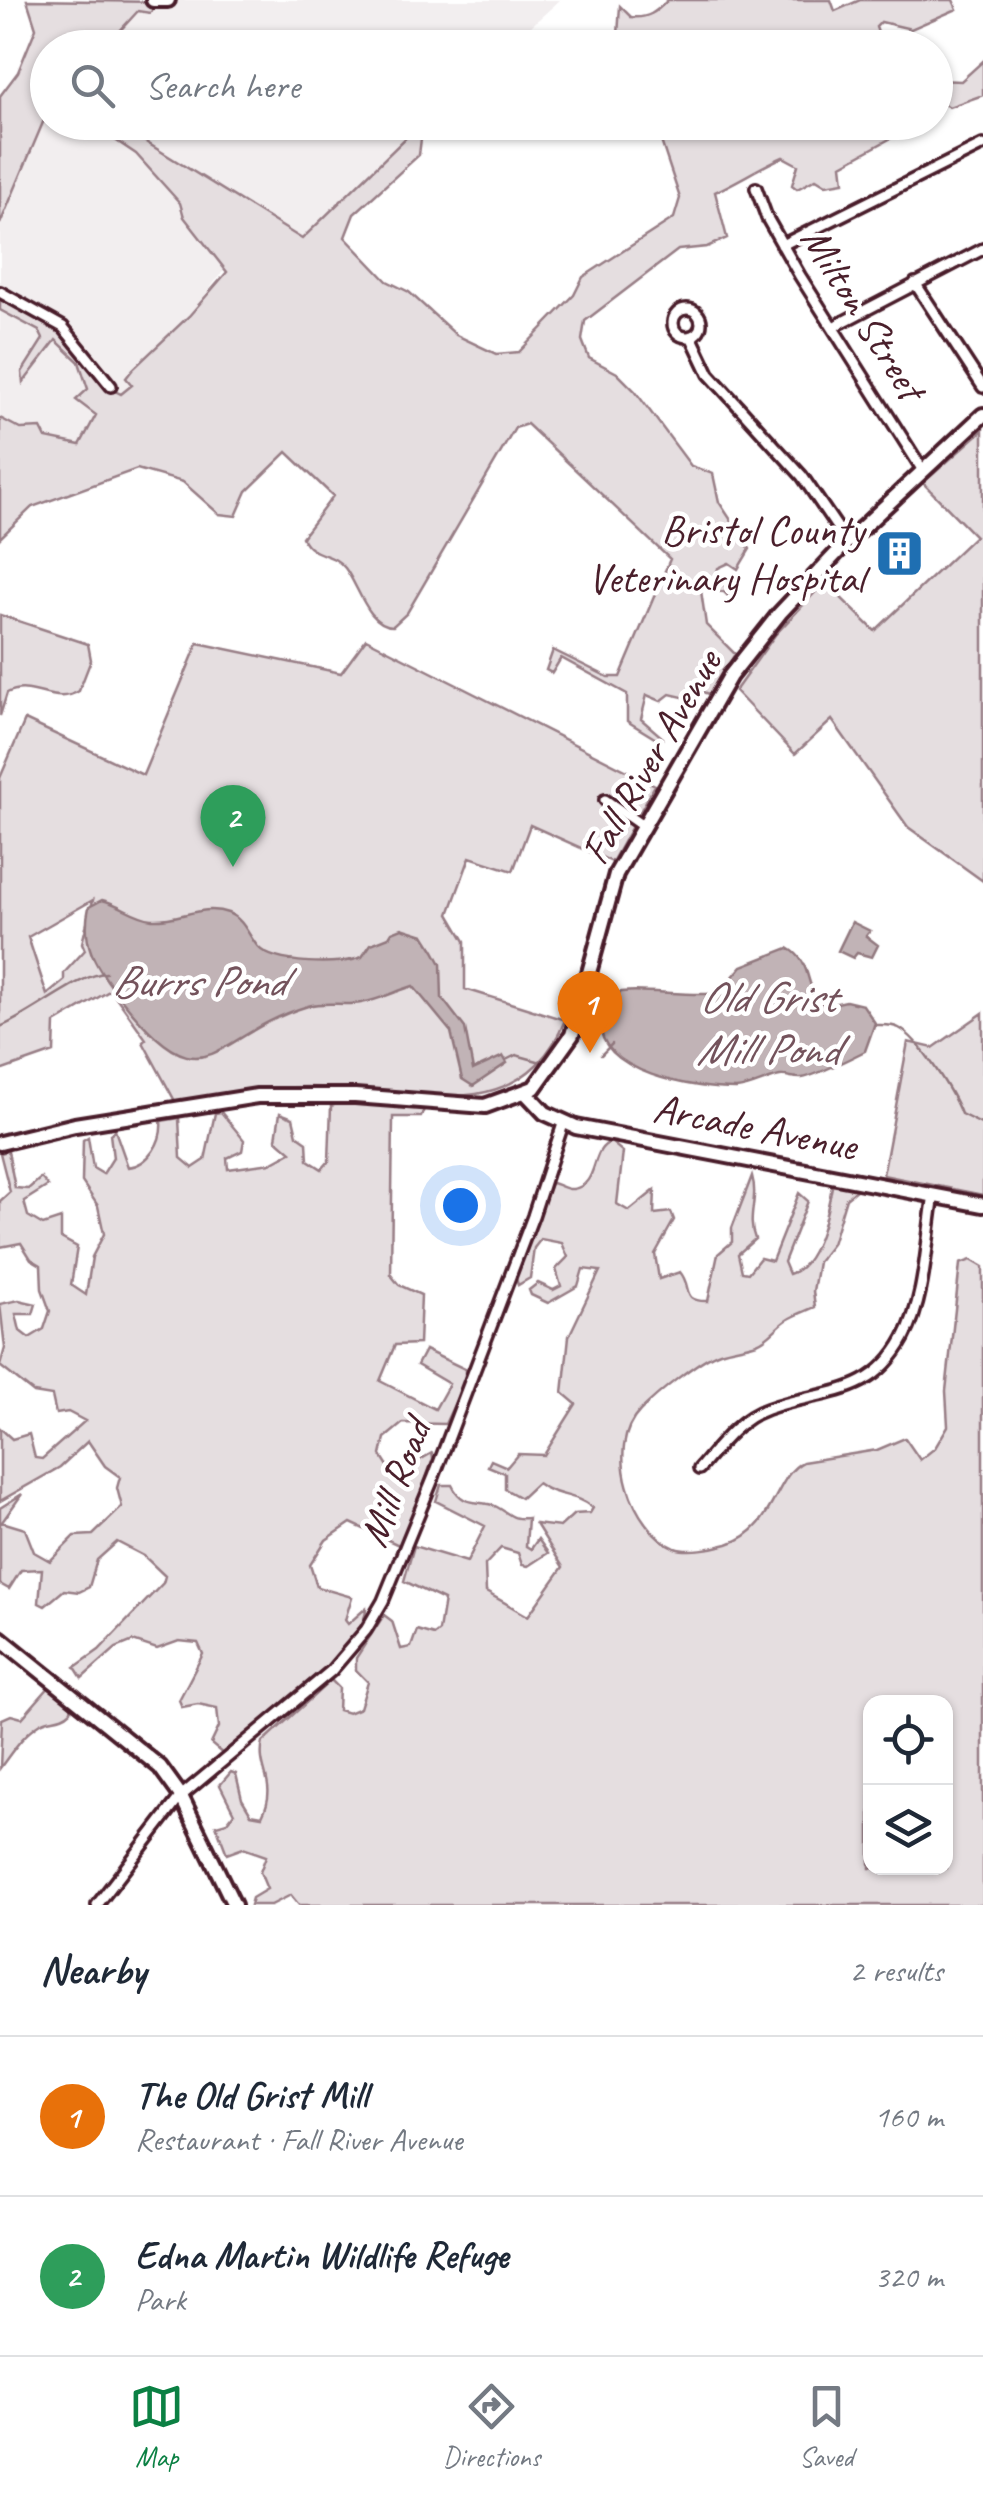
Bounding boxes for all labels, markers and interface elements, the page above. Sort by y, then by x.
search box [30,30,953,140]
icon: search [65,58,120,113]
text: Search here [145,62,300,109]
street label: Milton Street [789,216,940,414]
place label: Bristol County Veterinary Hospital [588,504,871,605]
building icon: Bristol County Veterinary Hospital [873,528,925,580]
street label: Fall River Avenue [568,638,735,874]
pin: 2 [200,784,266,867]
water label: Burrs Pond [112,953,298,1010]
water label: Old Grist Mill Pond [696,969,851,1078]
pin: 1 [558,970,622,1053]
street label: Arcade Avenue [649,1081,863,1173]
your location [435,1180,486,1231]
street label: Mill Road [347,1407,445,1554]
map controls [863,1695,953,1875]
button: locate [863,1695,953,1785]
button: layers [863,1785,953,1875]
text: Nearby [40,1944,146,1997]
text: 2 results [849,1950,943,1991]
text: The Old Grist Mill [135,2072,367,2119]
text: 1 [65,2096,80,2137]
text: 160 m [874,2096,943,2137]
text: Restaurant · Fall River Avenue [135,2119,462,2160]
text: Edna Martin Wildlife Refuge [135,2232,508,2279]
text: 2 [65,2256,80,2297]
text: 320 m [874,2256,943,2297]
text: Park [135,2279,186,2320]
tab: Map [129,2379,184,2474]
tab: Directions [443,2379,540,2474]
tab: Saved [799,2379,854,2474]

